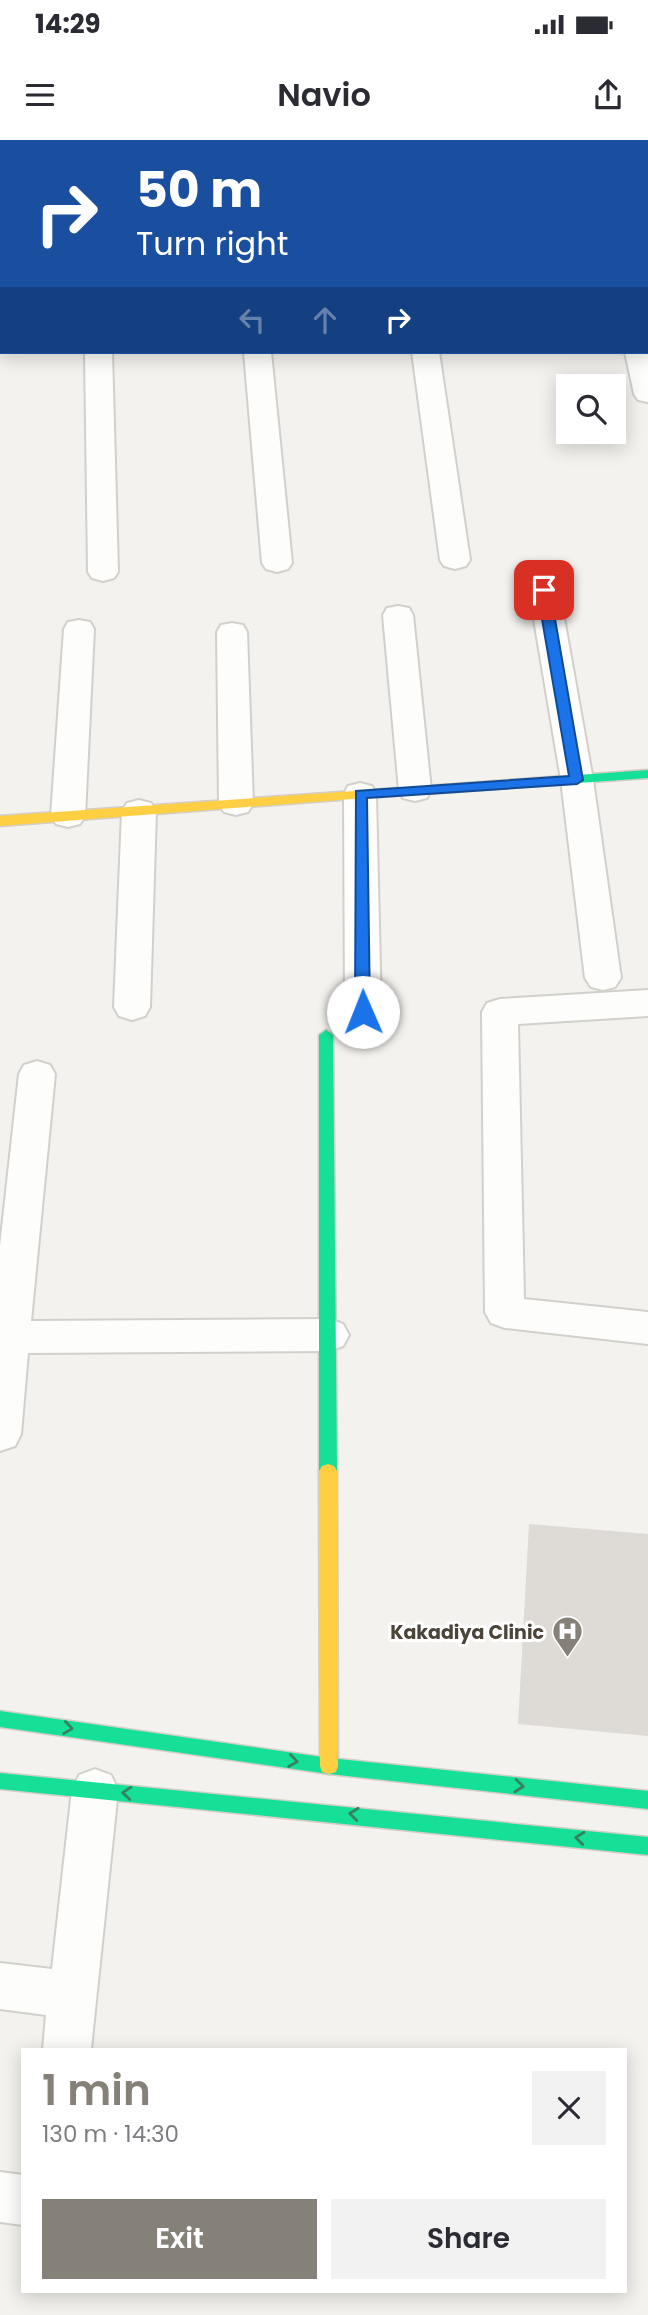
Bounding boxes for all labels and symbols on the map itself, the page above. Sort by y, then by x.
pin [514,560,574,620]
position arrow [326,975,400,1049]
hospital icon: Kakadiya Clinic [550,1615,584,1659]
place label: Kakadiya Clinic [390,1619,544,1646]
one-way arrow [62,1721,73,1736]
one-way arrow [287,1753,299,1768]
one-way arrow [514,1778,525,1793]
one-way arrow [122,1786,133,1801]
one-way arrow [348,1807,360,1822]
one-way arrow [574,1831,586,1846]

